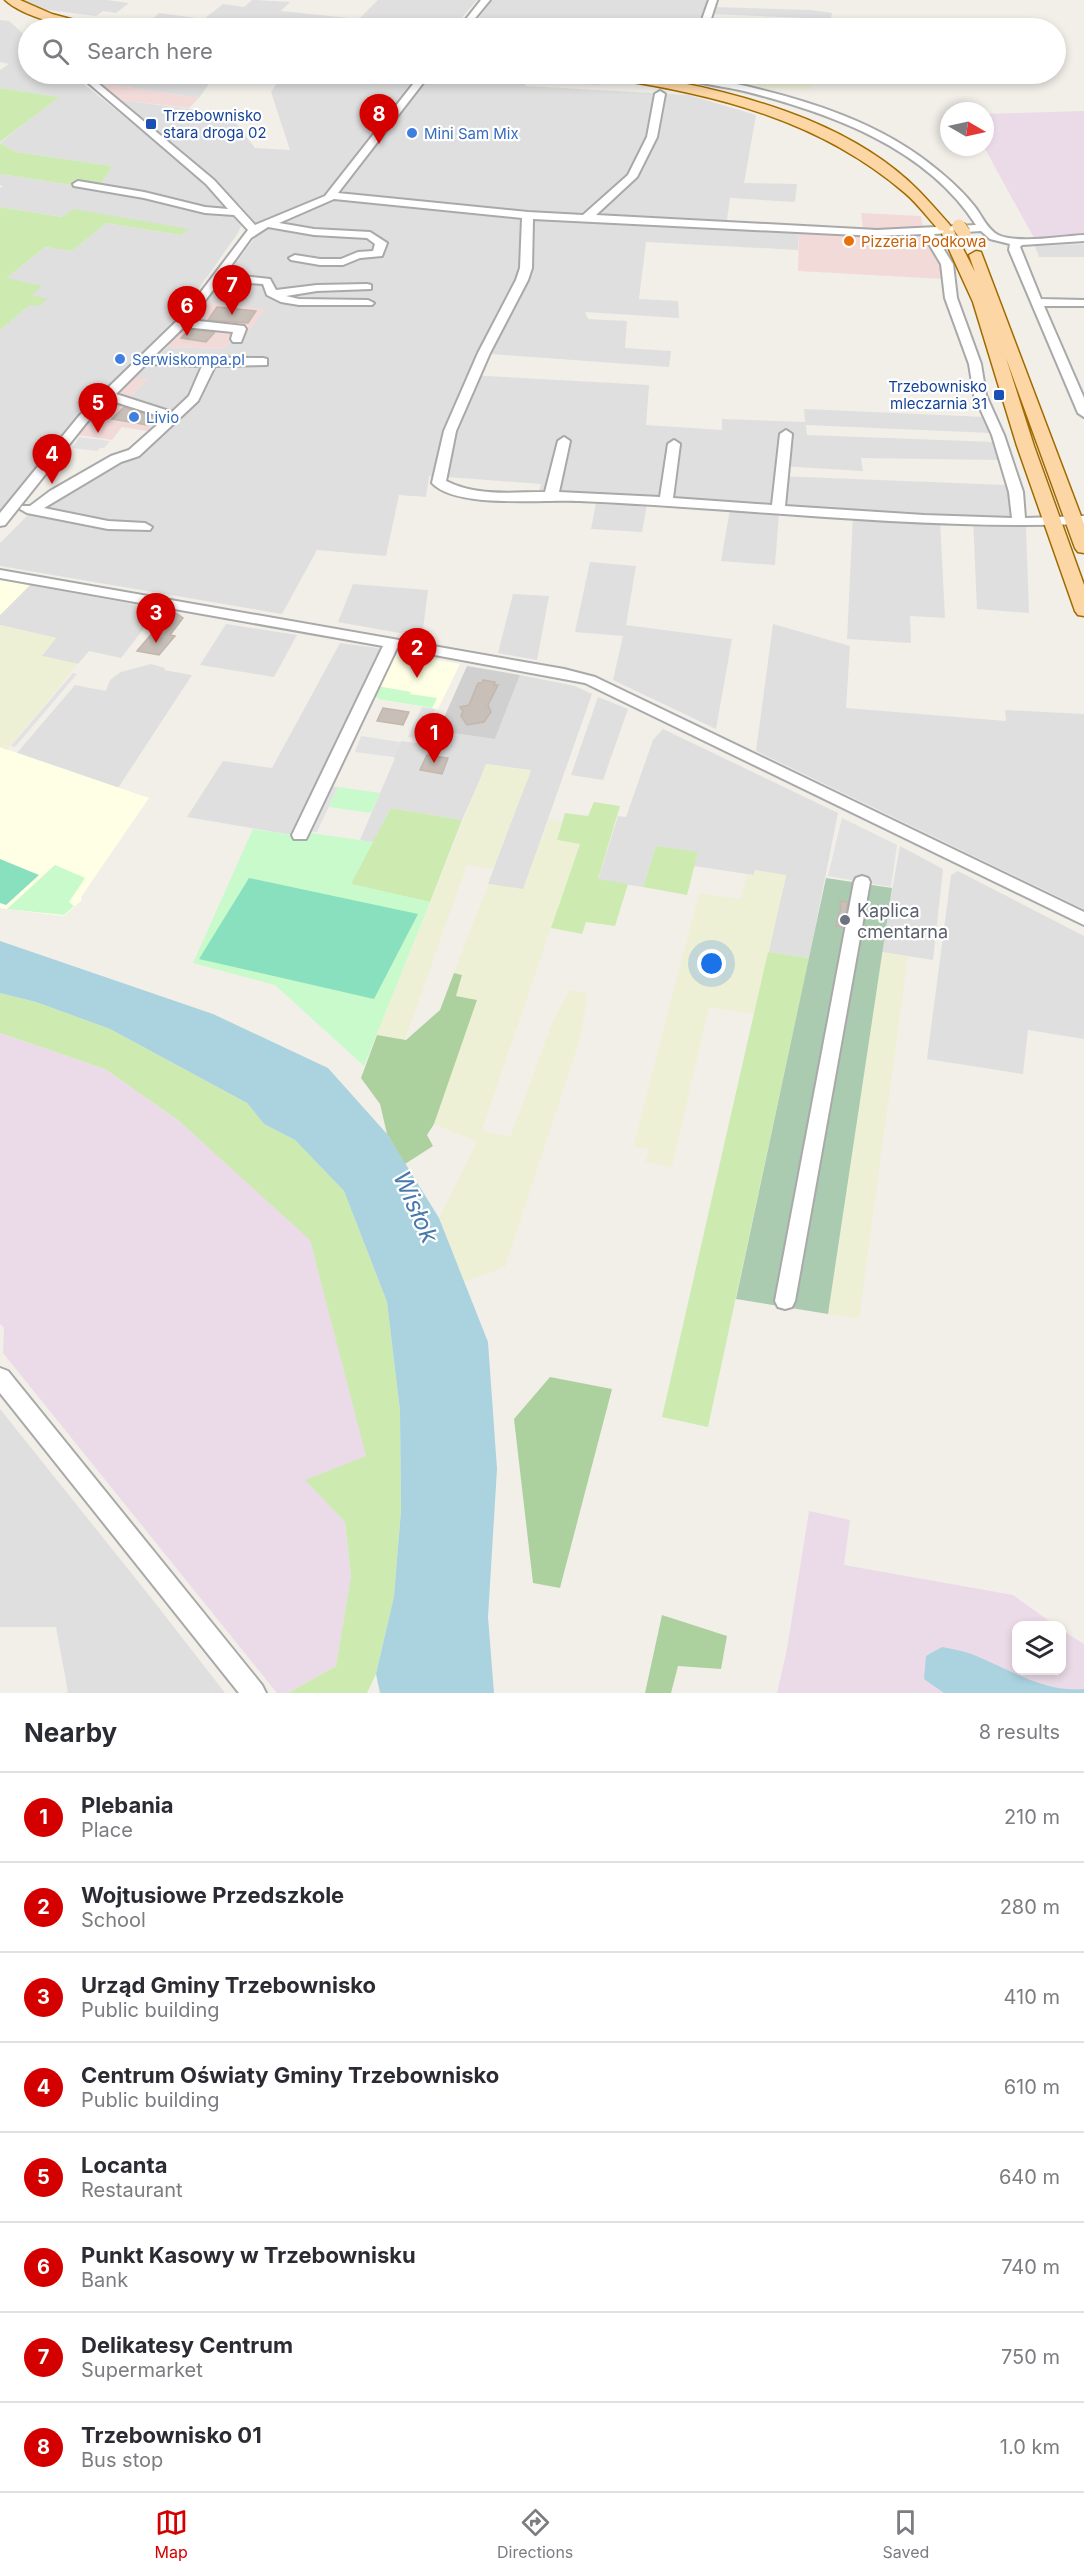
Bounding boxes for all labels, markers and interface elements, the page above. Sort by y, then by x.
search box [18,18,1066,84]
icon: search [39,35,72,68]
text: Search here [87,38,213,64]
pin: 8 [360,94,398,144]
north arrow [940,102,994,156]
place label: Trzebownisko stara droga 02 [163,106,267,142]
marker: Trzebownisko stara droga 02 [144,117,158,131]
place label: Mini Sam Mix [424,124,519,143]
marker: Mini Sam Mix [405,126,419,140]
place label: Pizzeria Podkowa [861,232,986,251]
marker: Pizzeria Podkowa [842,234,856,248]
pin: 7 [212,266,252,315]
pin: 6 [168,286,207,336]
place label: Serwiskompa.pl [132,350,245,369]
marker: Serwiskompa.pl [113,352,127,366]
place label: Trzebownisko mleczarnia 31 [888,377,987,413]
pin: 5 [78,384,118,433]
marker: Trzebownisko mleczarnia 31 [992,388,1006,402]
place label: Livio [146,408,179,427]
marker: Livio [127,410,141,424]
pin: 4 [32,434,72,484]
pin: 3 [136,594,176,643]
pin: 2 [398,628,436,678]
pin: 1 [414,714,454,763]
place label: Kaplica cmentarna [857,900,948,942]
marker: Kaplica cmentarna [838,913,852,927]
your location [697,949,726,978]
water label: Wisłok [387,1167,445,1248]
map controls [1012,1621,1066,1675]
button: layers [1012,1621,1066,1675]
text: Nearby [24,1717,117,1748]
text: 8 results [979,1720,1060,1744]
text: Plebania [81,1792,174,1818]
text: 1 [39,1805,48,1829]
text: 210 m [1004,1805,1060,1829]
text: Place [81,1818,133,1842]
text: Wojtusiowe Przedszkole [81,1882,344,1908]
text: 2 [37,1895,50,1919]
text: 280 m [1000,1895,1060,1919]
text: School [81,1908,146,1932]
text: Urząd Gminy Trzebownisko [81,1972,376,1998]
text: 3 [37,1985,50,2009]
text: 410 m [1004,1985,1060,2009]
text: Public building [81,1998,220,2022]
text: Centrum Oświaty Gminy Trzebownisko [81,2062,499,2088]
text: 4 [37,2075,50,2099]
text: 610 m [1004,2075,1060,2099]
text: Public building [81,2088,220,2112]
text: Locanta [81,2152,168,2178]
text: 5 [37,2165,50,2189]
text: 640 m [999,2165,1060,2189]
text: Restaurant [81,2178,183,2202]
text: Punkt Kasowy w Trzebownisku [81,2242,416,2268]
text: 6 [37,2255,50,2279]
text: 740 m [1001,2255,1060,2279]
text: Bank [81,2268,128,2292]
text: Delikatesy Centrum [81,2332,293,2358]
text: 7 [38,2345,49,2369]
text: 750 m [1001,2345,1060,2369]
text: Supermarket [81,2358,203,2382]
text: Trzebownisko 01 [81,2422,262,2448]
text: 8 [37,2435,50,2459]
text: 1.0 km [1000,2435,1060,2459]
text: Bus stop [81,2448,163,2472]
tab: Map [155,2506,188,2562]
tab: Directions [497,2506,573,2562]
tab: Saved [883,2506,929,2562]

